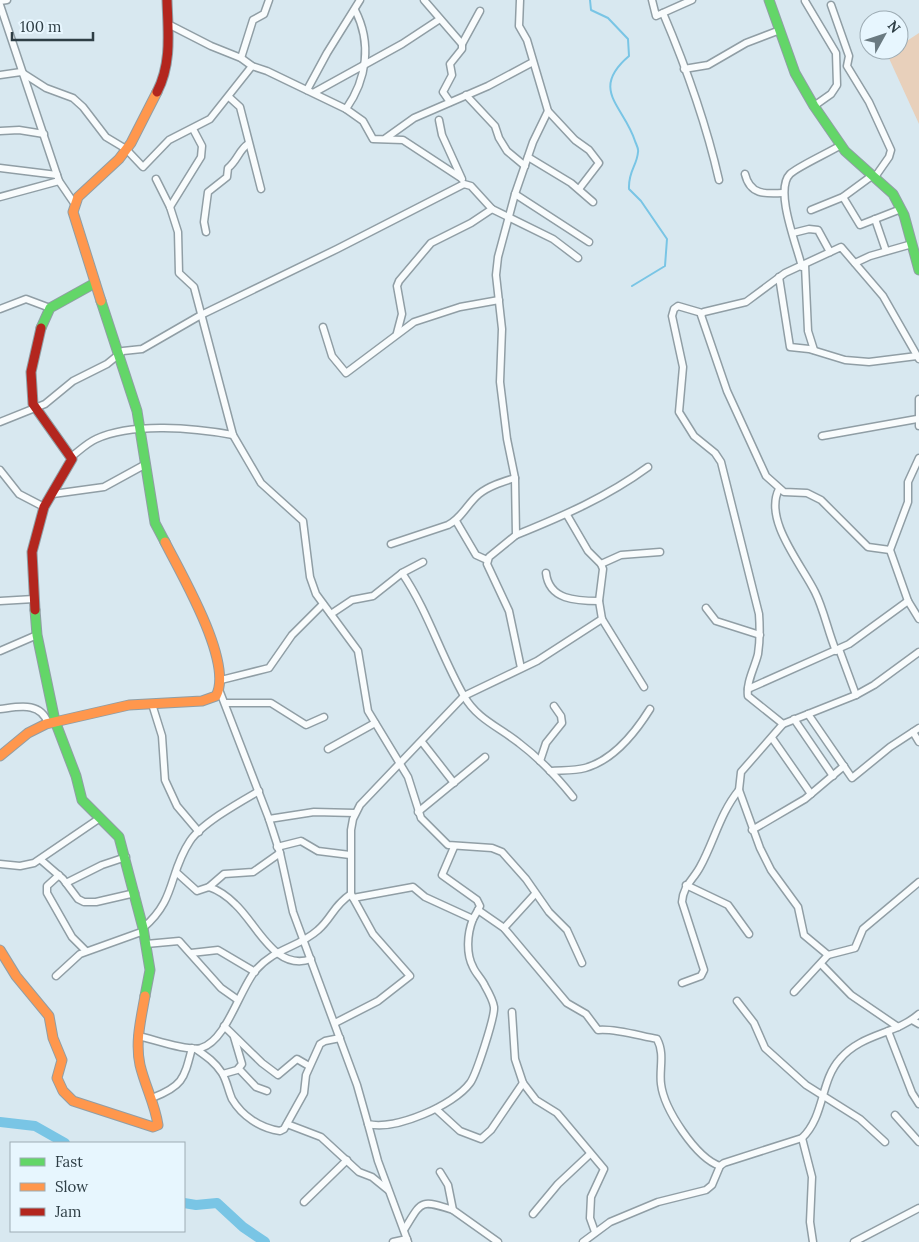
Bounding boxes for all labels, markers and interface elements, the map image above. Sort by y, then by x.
scale bar [12,10,94,42]
north arrow [859,10,909,60]
text: 100 m [20,17,61,36]
text: N [884,17,904,37]
legend [10,1142,185,1232]
text: Fast [55,1152,83,1171]
text: Slow [55,1177,88,1196]
text: Jam [54,1202,82,1221]

